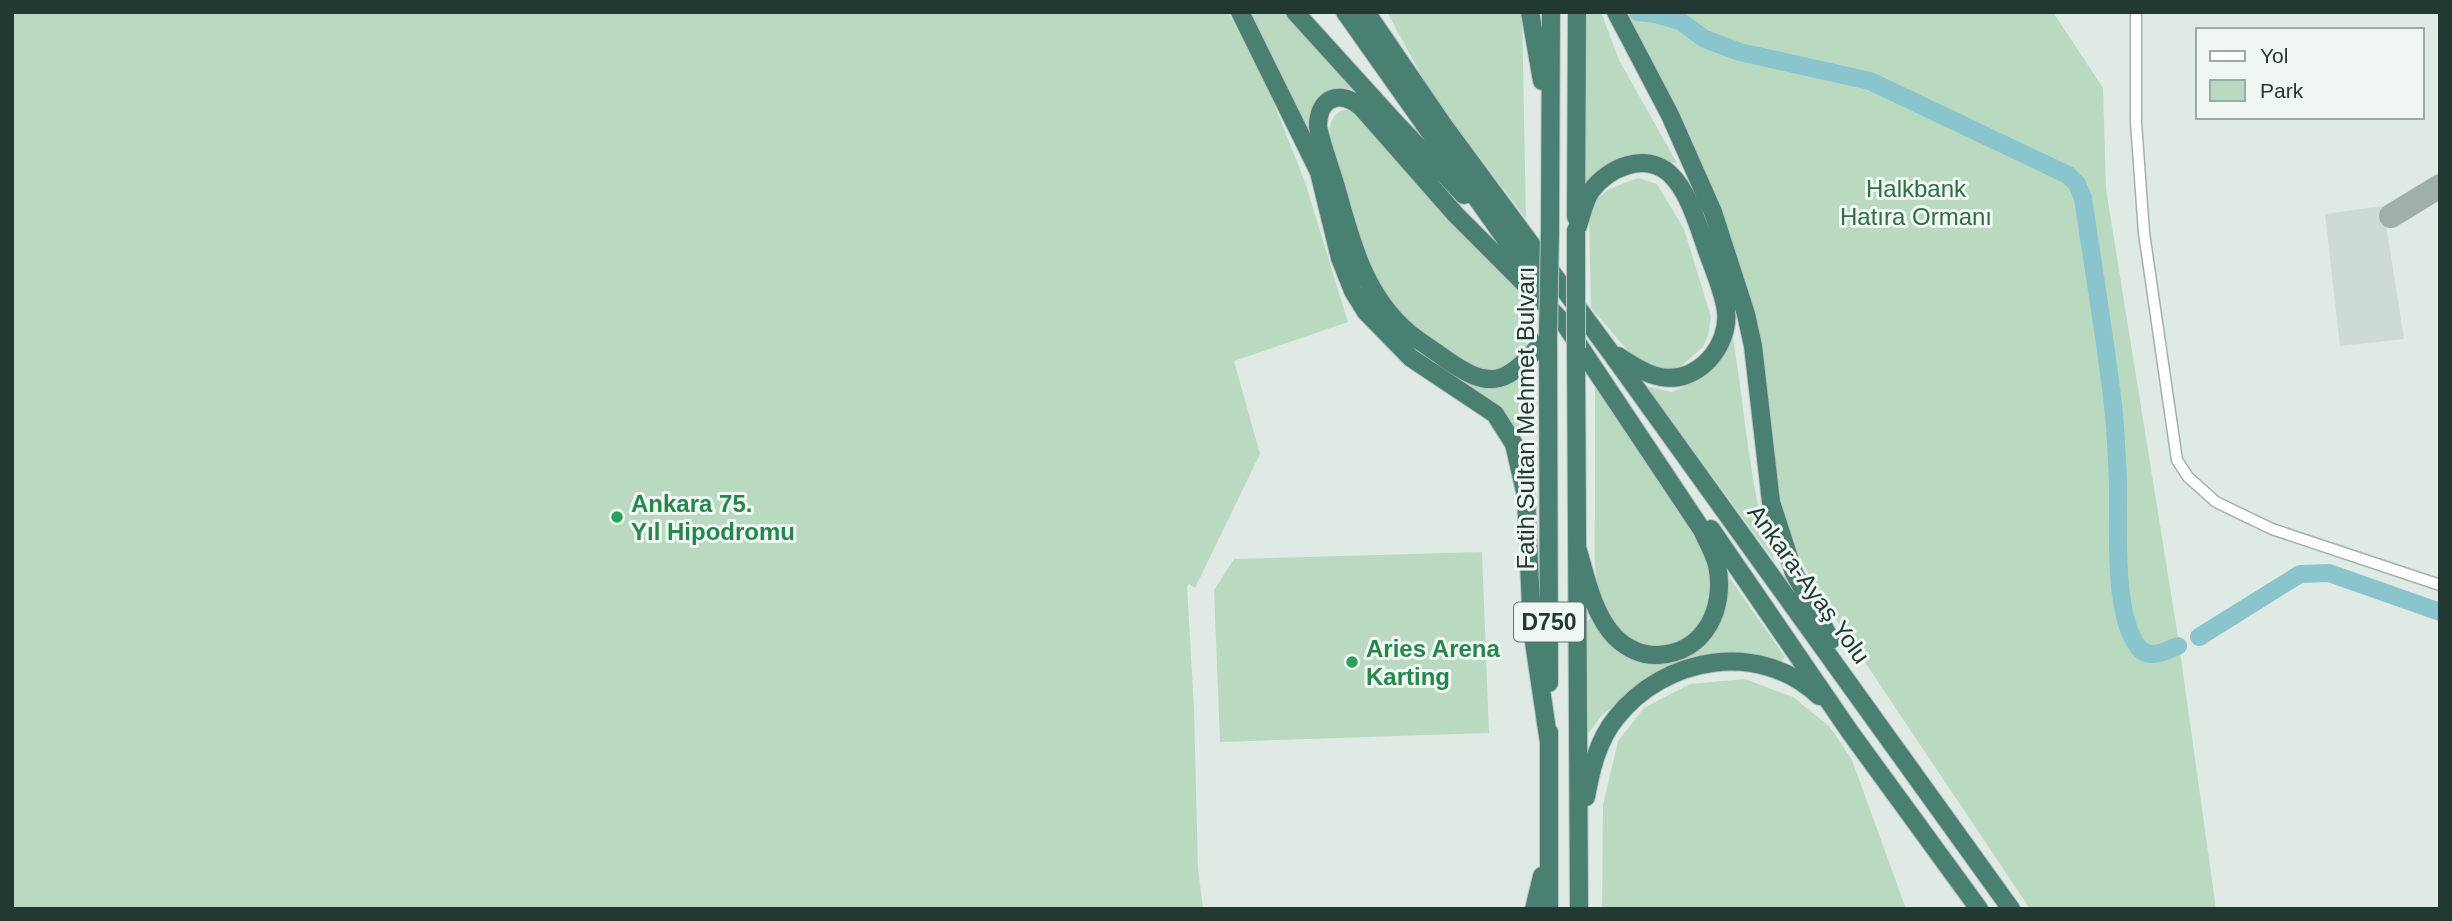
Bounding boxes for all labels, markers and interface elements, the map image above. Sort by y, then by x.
legend [2196,28,2424,119]
text: Yol [2260,44,2288,67]
text: Park [2260,79,2304,102]
park label: Halkbank Hatıra Ormanı [1840,175,1992,230]
street label: Fatih Sultan Mehmet Bulvarı [1512,267,1539,569]
place label: Ankara 75. Yıl Hipodromu [631,490,795,545]
street label: Ankara-Ayaş Yolu [1743,500,1875,668]
marker: Ankara 75. Yıl Hipodromu [609,509,625,525]
road number: D750 [1514,602,1584,642]
place label: Aries Arena Karting [1366,635,1500,690]
marker: Aries Arena Karting [1344,654,1360,670]

